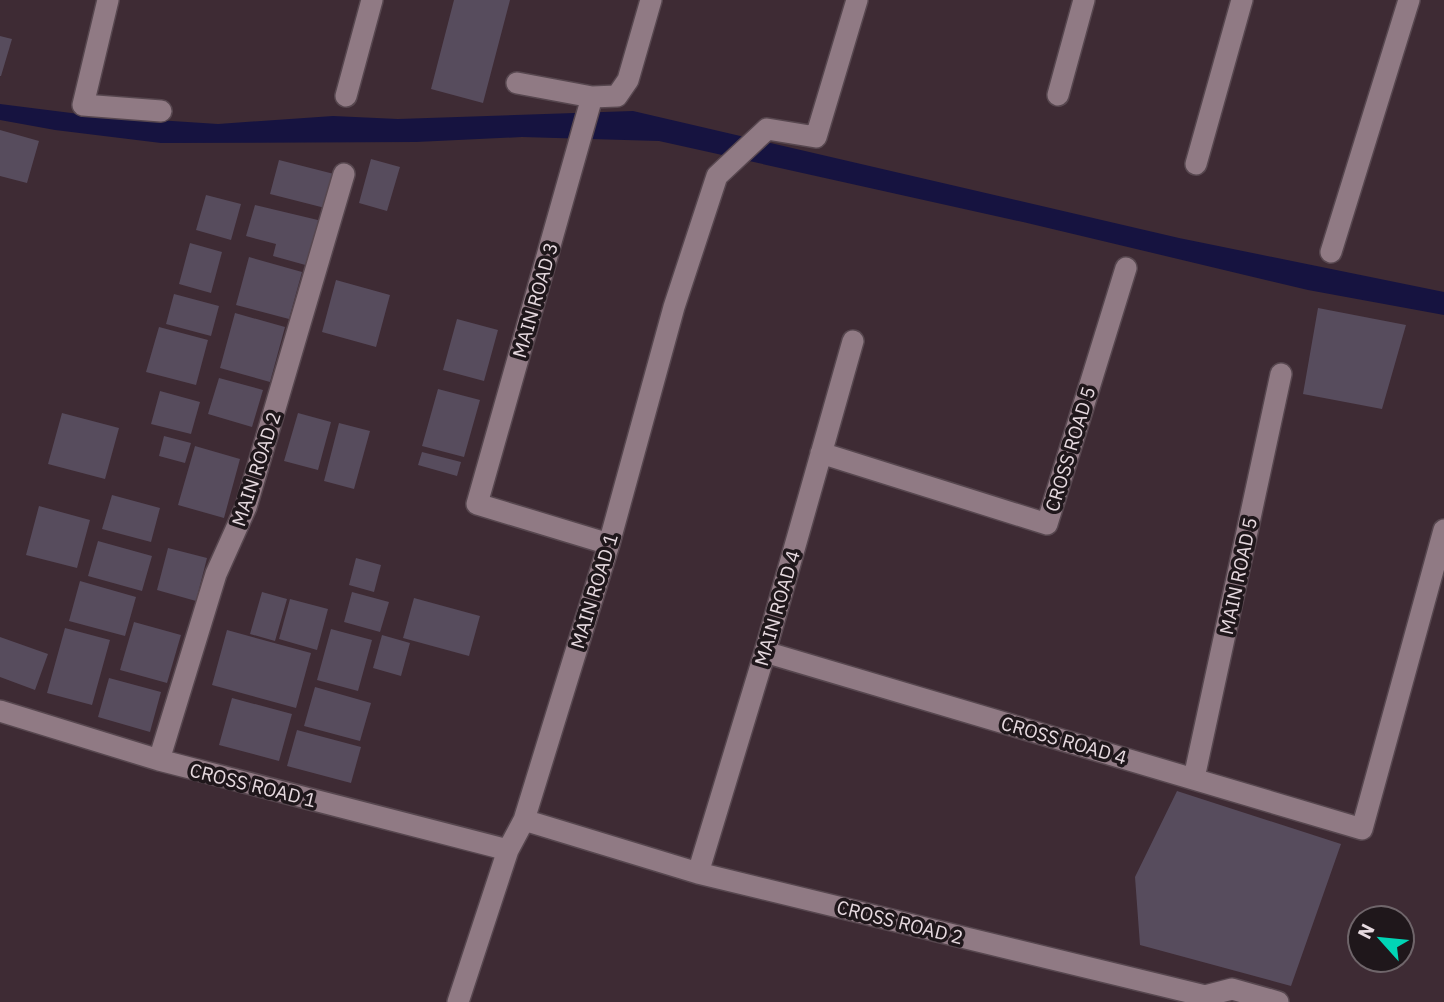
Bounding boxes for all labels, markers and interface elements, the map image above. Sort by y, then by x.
street label: MAIN ROAD 3 [507,239,563,361]
street label: CROSS ROAD 5 [1040,384,1100,514]
street label: MAIN ROAD 2 [226,409,286,529]
street label: MAIN ROAD 5 [1214,515,1262,637]
street label: MAIN ROAD 1 [565,531,623,651]
street label: MAIN ROAD 4 [749,547,805,669]
street label: CROSS ROAD 4 [998,711,1130,769]
street label: CROSS ROAD 1 [187,758,319,812]
street label: CROSS ROAD 2 [834,895,966,949]
north arrow [1346,904,1416,974]
text: N [1352,920,1380,943]

